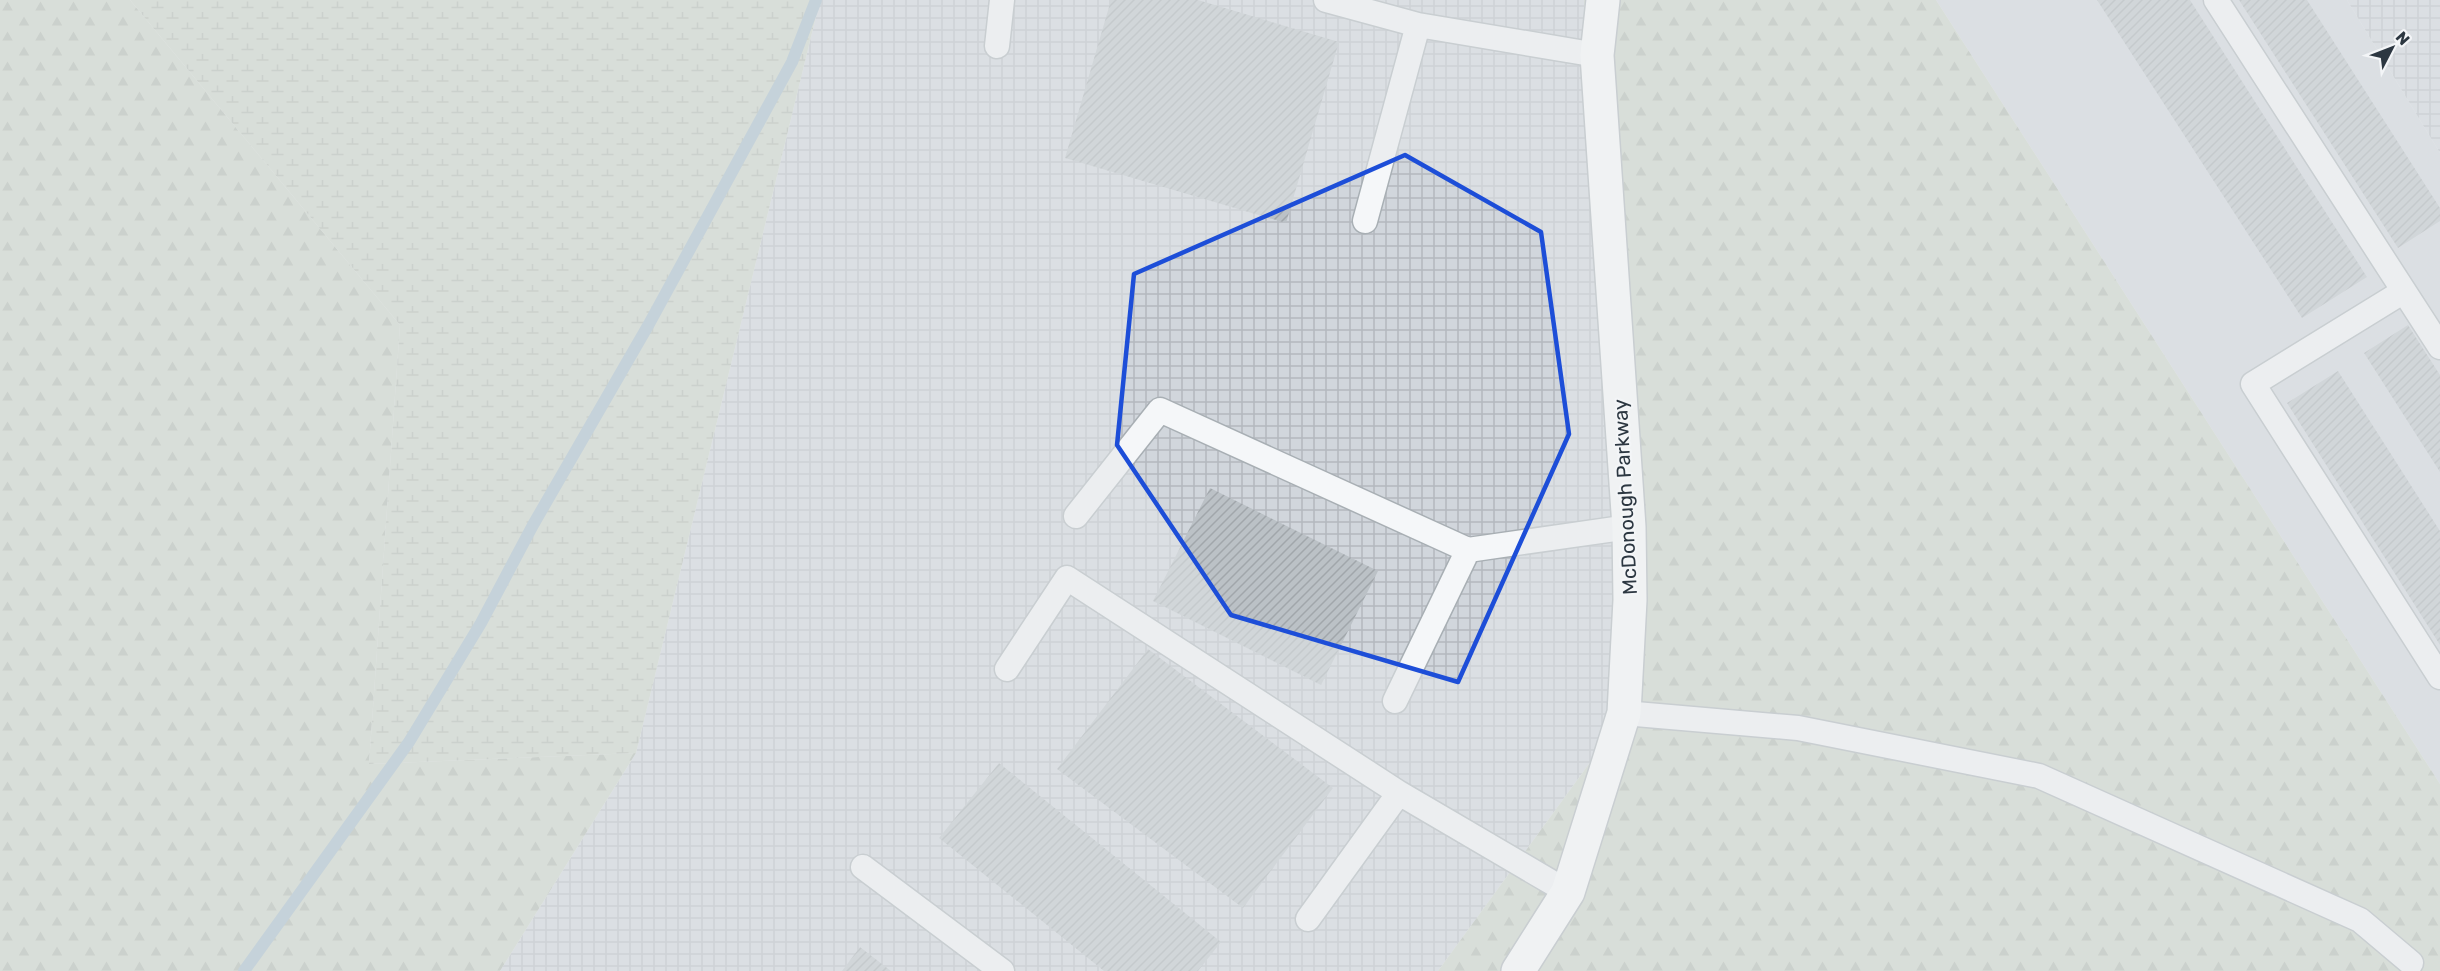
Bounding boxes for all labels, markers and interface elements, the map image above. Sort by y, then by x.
north arrow [2362,18,2422,78]
text: N [2392,28,2414,49]
street label: McDonough Parkway [1608,398,1642,596]

